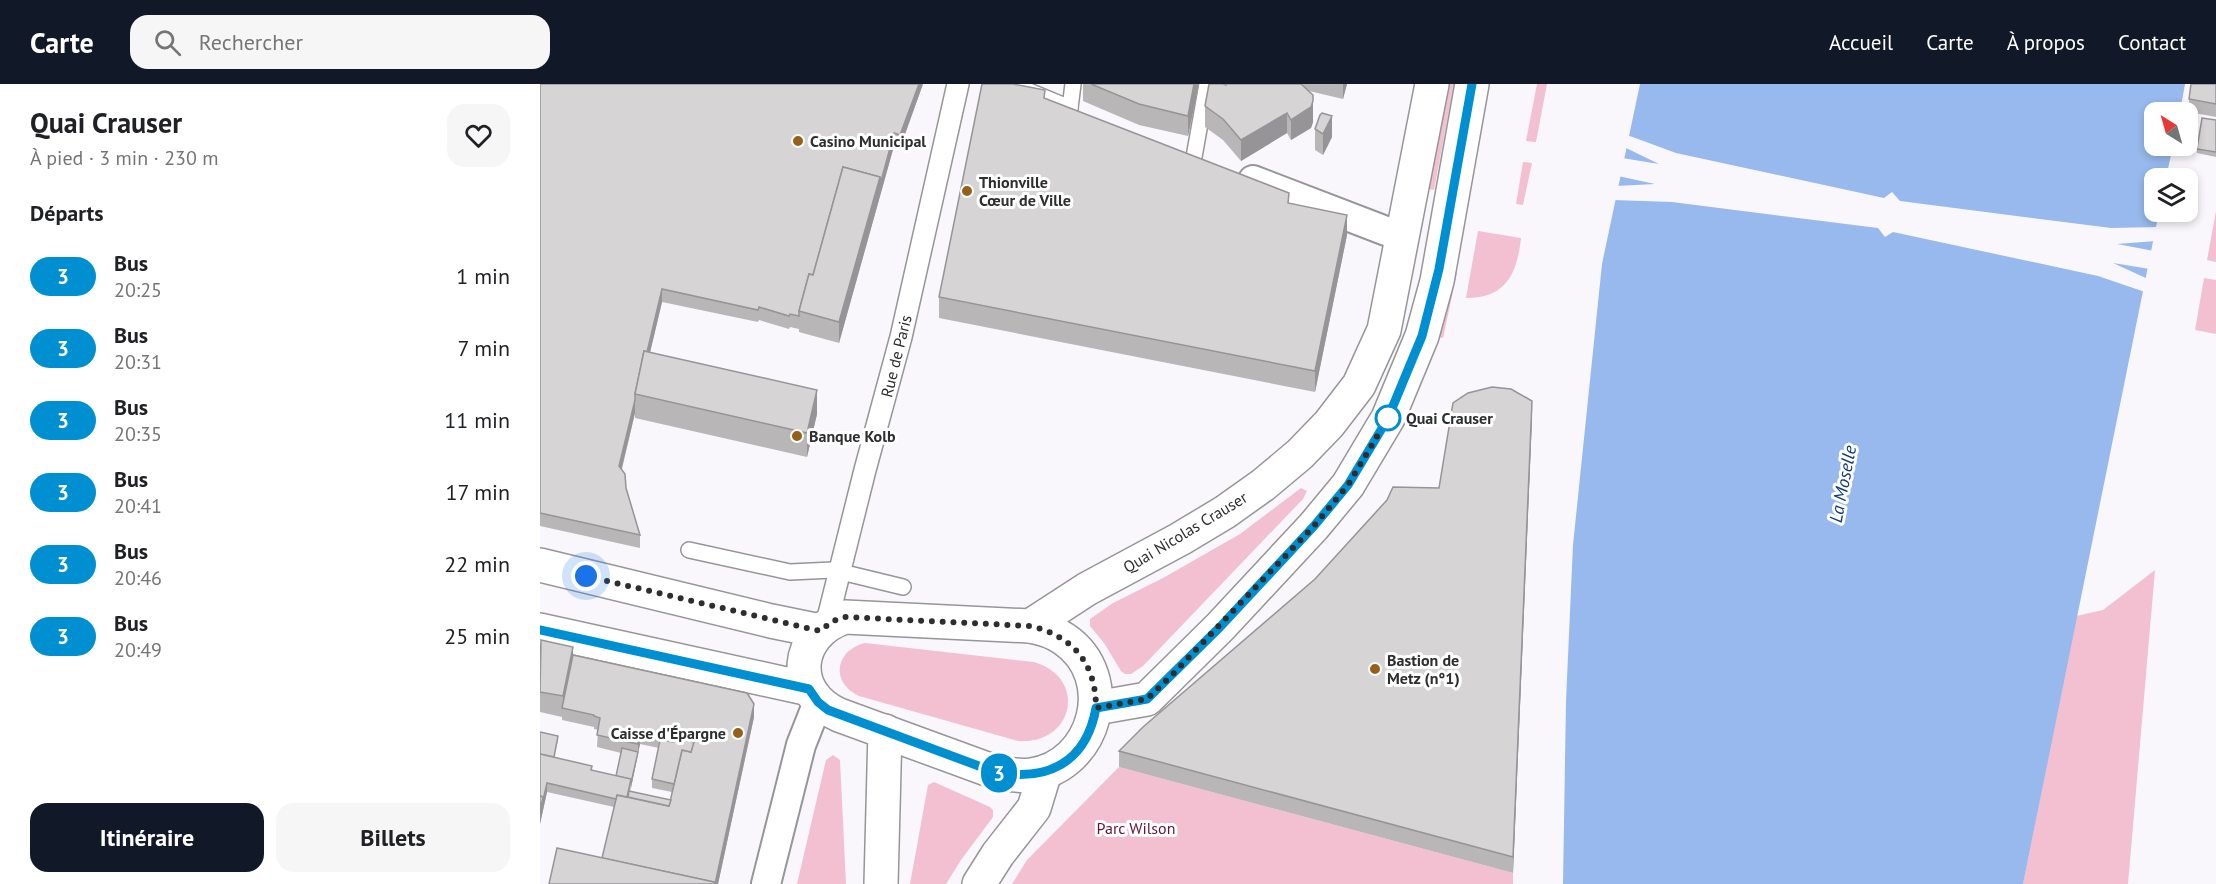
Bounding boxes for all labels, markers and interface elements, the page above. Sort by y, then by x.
search box [130,15,550,69]
text: Carte [30,24,94,61]
icon: search [151,26,184,59]
text: Rechercher [199,28,303,56]
text: Accueil [1829,29,1893,56]
text: Carte [1926,29,1974,56]
text: À propos [2007,29,2085,56]
text: Contact [2118,29,2186,56]
north arrow [2144,102,2198,156]
map controls [2144,102,2198,222]
text: Quai Crauser [30,104,182,141]
button: heart [447,104,510,167]
place label: Casino Municipal [810,131,926,151]
marker: Casino Municipal [791,134,805,148]
text: À pied · 3 min · 230 m [30,145,218,171]
button: layers [2144,168,2198,222]
place label: Thionville Cœur de Ville [979,172,1071,210]
marker: Thionville Cœur de Ville [960,184,974,198]
text: Départs [30,199,104,227]
text: Bus [114,249,148,277]
text: 1 min [456,262,510,290]
text: 3 [57,263,69,290]
text: 20:25 [114,277,162,303]
street label: Rue de Paris [876,312,916,399]
text: Bus [114,321,148,349]
text: 7 min [458,334,510,362]
text: 3 [57,335,69,362]
text: 20:31 [114,349,162,375]
text: Bus [114,393,148,421]
marker: Quai Crauser [1375,405,1401,431]
text: 11 min [444,406,510,434]
text: 3 [57,407,69,434]
place label: Quai Crauser [1406,408,1493,428]
text: 20:35 [114,421,162,447]
place label: Banque Kolb [809,426,896,446]
marker: Banque Kolb [790,429,804,443]
water label: La Moselle [1824,443,1861,524]
text: Bus [114,465,148,493]
text: 17 min [446,478,510,506]
text: 3 [57,479,69,506]
street label: Quai Nicolas Crauser [1119,487,1251,577]
text: 20:41 [114,493,162,519]
text: Bus [114,537,148,565]
text: 22 min [444,550,510,578]
text: 3 [57,551,69,578]
your location [571,561,601,591]
text: 20:46 [114,565,162,591]
text: Bus [114,609,148,637]
text: 25 min [444,622,510,650]
text: 3 [57,623,69,650]
text: 20:49 [114,637,162,663]
place label: Bastion de Metz (n°1) [1387,650,1460,688]
marker: Bastion de Metz (n°1) [1368,662,1382,676]
place label: Caisse d'Épargne [611,723,726,743]
marker: Caisse d'Épargne [731,726,745,740]
line badge: 3 [980,754,1018,792]
text: 3 [993,760,1005,787]
button: Itinéraire [30,803,264,872]
button: Billets [276,803,510,872]
park label: Parc Wilson [1097,818,1175,838]

